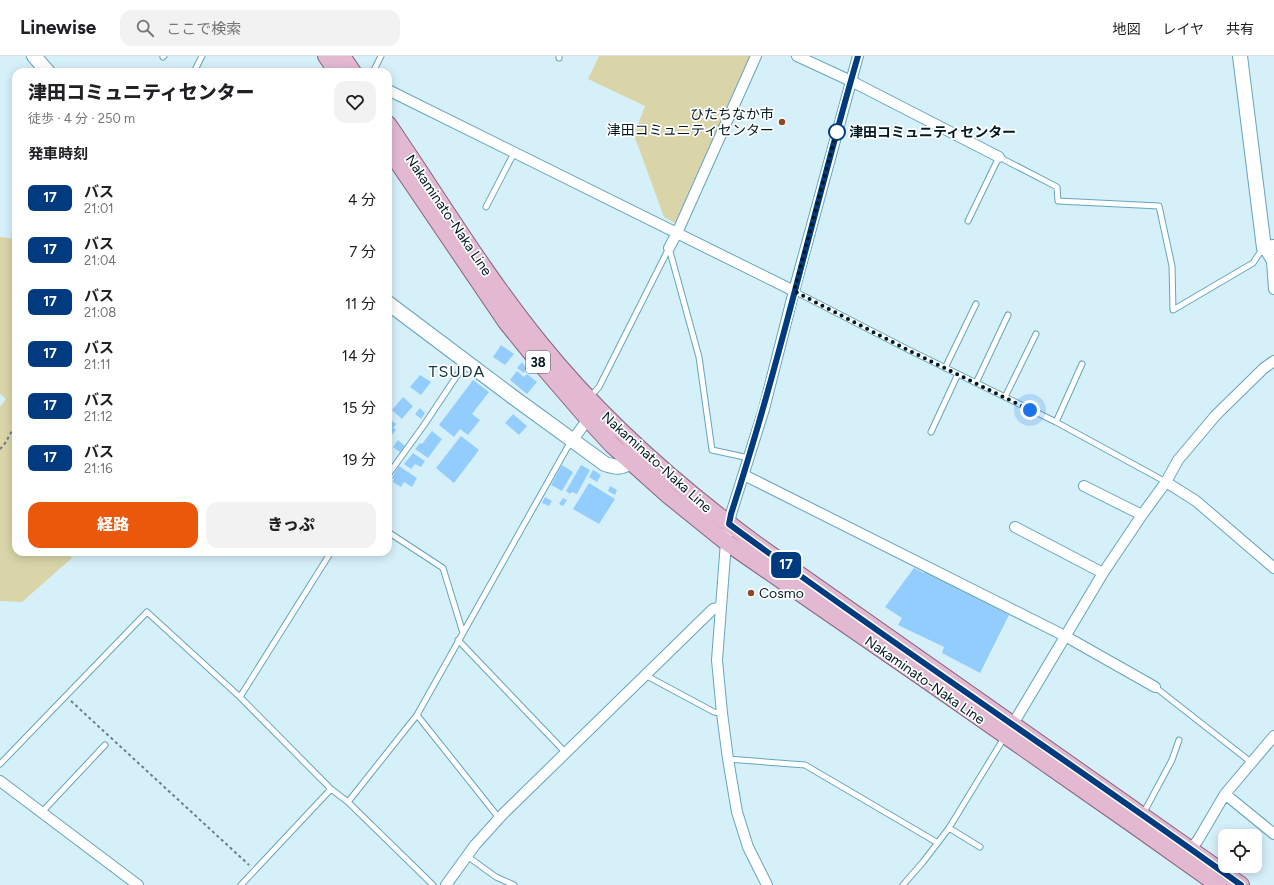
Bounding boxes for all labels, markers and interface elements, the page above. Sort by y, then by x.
search box [120,10,400,46]
text: Linewise [20,16,96,39]
icon: search [134,17,156,39]
text: ここで検索 [166,20,241,38]
text: 地図 [1112,21,1140,38]
text: レイヤ [1162,21,1204,38]
text: 共有 [1226,21,1254,38]
text: 津田コミュニティセンター [28,81,255,104]
button: heart [334,81,376,123]
place label: ひたちなか市 津田コミュニティセンター [607,106,774,139]
text: 徒歩 · 4 分 · 250 m [28,111,135,126]
marker: ひたちなか市 津田コミュニティセンター [777,117,787,127]
marker: 津田コミュニティセンター [828,123,846,141]
place label: 津田コミュニティセンター [849,124,1016,141]
text: 発車時刻 [28,145,88,163]
street label: Nakaminato-Naka Line [402,152,496,279]
text: バス [84,183,114,201]
text: 17 [43,189,57,206]
text: 4 分 [348,191,376,209]
text: 21:01 [84,201,114,216]
text: バス [84,235,114,253]
text: 17 [43,241,57,258]
text: 7 分 [349,243,376,261]
text: 21:04 [84,253,116,268]
text: バス [84,287,114,305]
text: 17 [43,293,57,310]
text: 11 分 [345,295,376,313]
text: 21:08 [84,305,116,320]
text: バス [84,339,114,357]
text: 17 [43,345,57,362]
text: 14 分 [342,347,376,365]
road number: 38 [526,351,550,373]
text: 21:11 [84,357,111,372]
district label: TSUDA [429,362,485,381]
text: バス [84,391,114,409]
text: 17 [43,397,57,414]
text: 15 分 [342,399,376,417]
your location [1020,400,1040,420]
street label: Nakaminato-Naka Line [598,408,715,517]
text: 21:12 [84,409,113,424]
text: バス [84,443,114,461]
text: 17 [43,449,57,466]
text: 19 分 [343,451,376,469]
text: 21:16 [84,461,113,476]
button: 経路 [28,502,198,548]
button: きっぷ [206,502,376,548]
line badge: 17 [768,552,804,578]
text: 17 [779,556,793,573]
place label: Cosmo [759,585,804,602]
marker: Cosmo [746,588,756,598]
street label: Nakaminato-Naka Line [862,633,988,728]
map controls [1218,829,1262,873]
button: locate [1218,829,1262,873]

